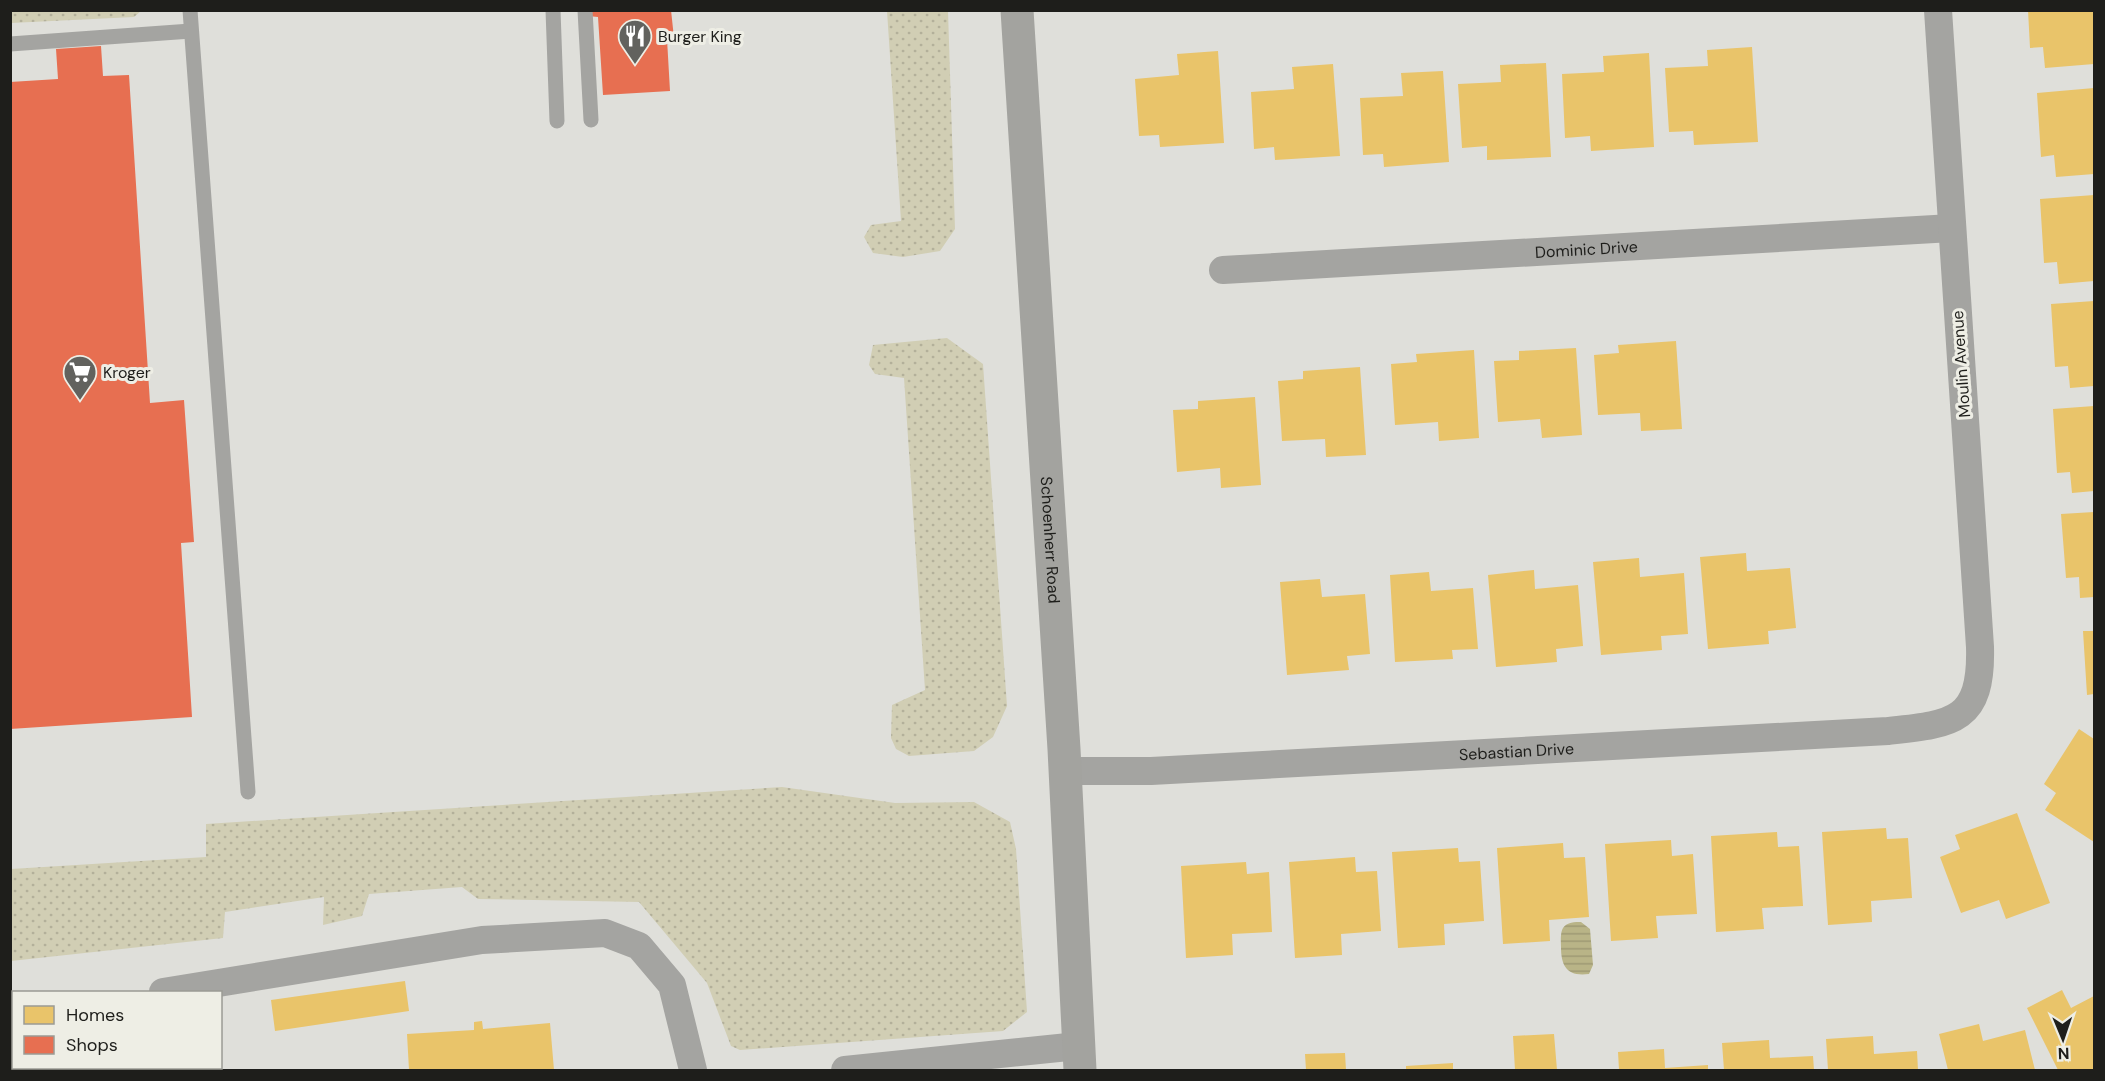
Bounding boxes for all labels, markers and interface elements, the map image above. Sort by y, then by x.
restaurant icon: Burger King [617,18,653,65]
place label: Burger King [658,26,742,47]
street label: Dominic Drive [1534,236,1638,263]
street label: Moulin Avenue [1947,310,1975,418]
supermarket icon: Kroger [62,354,98,401]
place label: Kroger [103,362,151,383]
street label: Schoenherr Road [1036,476,1065,604]
street label: Sebastian Drive [1458,738,1574,765]
legend [12,991,222,1069]
text: Homes [66,1003,124,1027]
north arrow [2033,1009,2093,1069]
text: Shops [66,1033,118,1057]
text: N [2057,1043,2070,1064]

